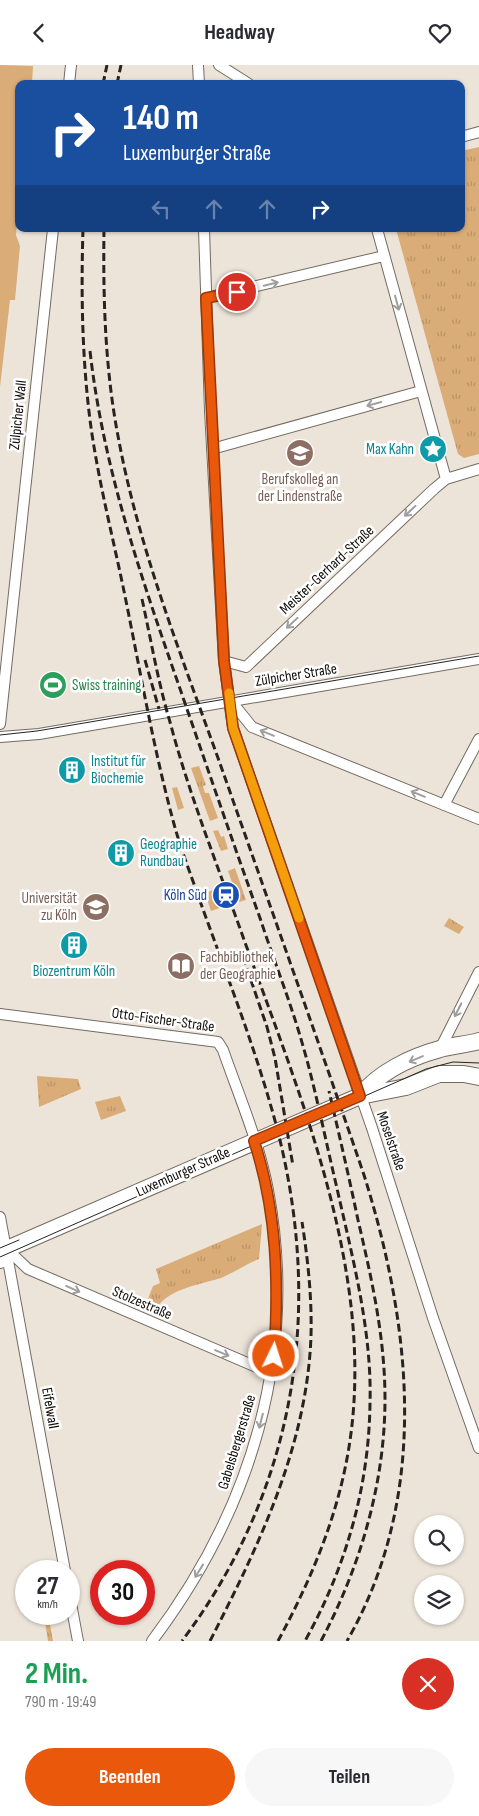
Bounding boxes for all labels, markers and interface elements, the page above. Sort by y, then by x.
icon: back [25,19,53,47]
text: Headway [204,19,275,46]
icon: heart [426,19,454,47]
text: 140 m [123,97,199,140]
icon: right [40,100,105,165]
text: Luxemburger Straße [123,140,271,167]
icon: left [147,195,175,223]
icon: ahead [200,195,228,223]
icon: ahead [253,195,281,223]
icon: right [306,195,334,223]
pin [216,271,258,313]
icon: arrive [223,278,251,306]
one-way arrow [263,279,279,288]
one-way arrow [393,295,402,311]
street label: Zülpicher Wall [5,379,31,451]
one-way arrow [367,400,383,409]
place icon: Max Kahn [418,434,448,464]
school or university icon: Berufskolleg an der Lindenstraße [285,438,315,468]
place label: Max Kahn [366,440,414,459]
place label: Berufskolleg an der Lindenstraße [258,470,342,506]
one-way arrow [404,505,417,517]
street label: Meister-Gerhard-Straße [276,521,378,619]
one-way arrow [286,617,299,629]
street label: Zülpicher Straße [254,659,338,691]
sports icon: Swiss training [38,670,68,700]
place label: Swiss training [72,676,141,695]
one-way arrow [260,728,275,737]
place label: Institut für Biochemie [91,752,147,788]
building icon: Institut für Biochemie [57,755,87,785]
one-way arrow [411,789,426,798]
place label: Geographie Rundbau [140,835,197,871]
building icon: Geographie Rundbau [106,838,136,868]
station icon: Köln Süd [211,880,241,910]
place label: Köln Süd [164,886,207,905]
place label: Universität zu Köln [22,889,77,925]
school or university icon: Universität zu Köln [81,892,111,922]
building icon: Biozentrum Köln [59,930,89,960]
place label: Fachbibliothek der Geographie [200,948,276,984]
library icon: Fachbibliothek der Geographie [166,951,196,981]
place label: Biozentrum Köln [33,962,115,981]
one-way arrow [453,1002,463,1017]
street label: Otto-Fischer-Straße [110,1003,216,1037]
one-way arrow [408,1055,424,1064]
street label: Moselstraße [372,1109,410,1173]
street label: Luxemburger Straße [133,1143,233,1201]
street label: Stolzestraße [109,1282,175,1324]
one-way arrow [65,1284,80,1294]
position arrow [247,1329,299,1381]
one-way arrow [214,1348,229,1358]
street label: Eifelwall [37,1386,63,1430]
street label: Gabelsbergerstraße [214,1392,260,1492]
one-way arrow [255,1412,265,1428]
map controls [414,1515,464,1625]
button: search [414,1515,464,1565]
speed limit sign: 30 [90,1560,155,1625]
one-way arrow [194,1563,204,1577]
text: 27 [37,1571,58,1602]
button: layers [414,1575,464,1625]
text: km/h [37,1597,58,1612]
text: 2 Min. [25,1656,88,1692]
button: close [402,1658,454,1710]
text: 790 m · 19:49 [25,1693,96,1712]
button: Beenden [25,1748,235,1806]
button: Teilen [245,1748,454,1806]

